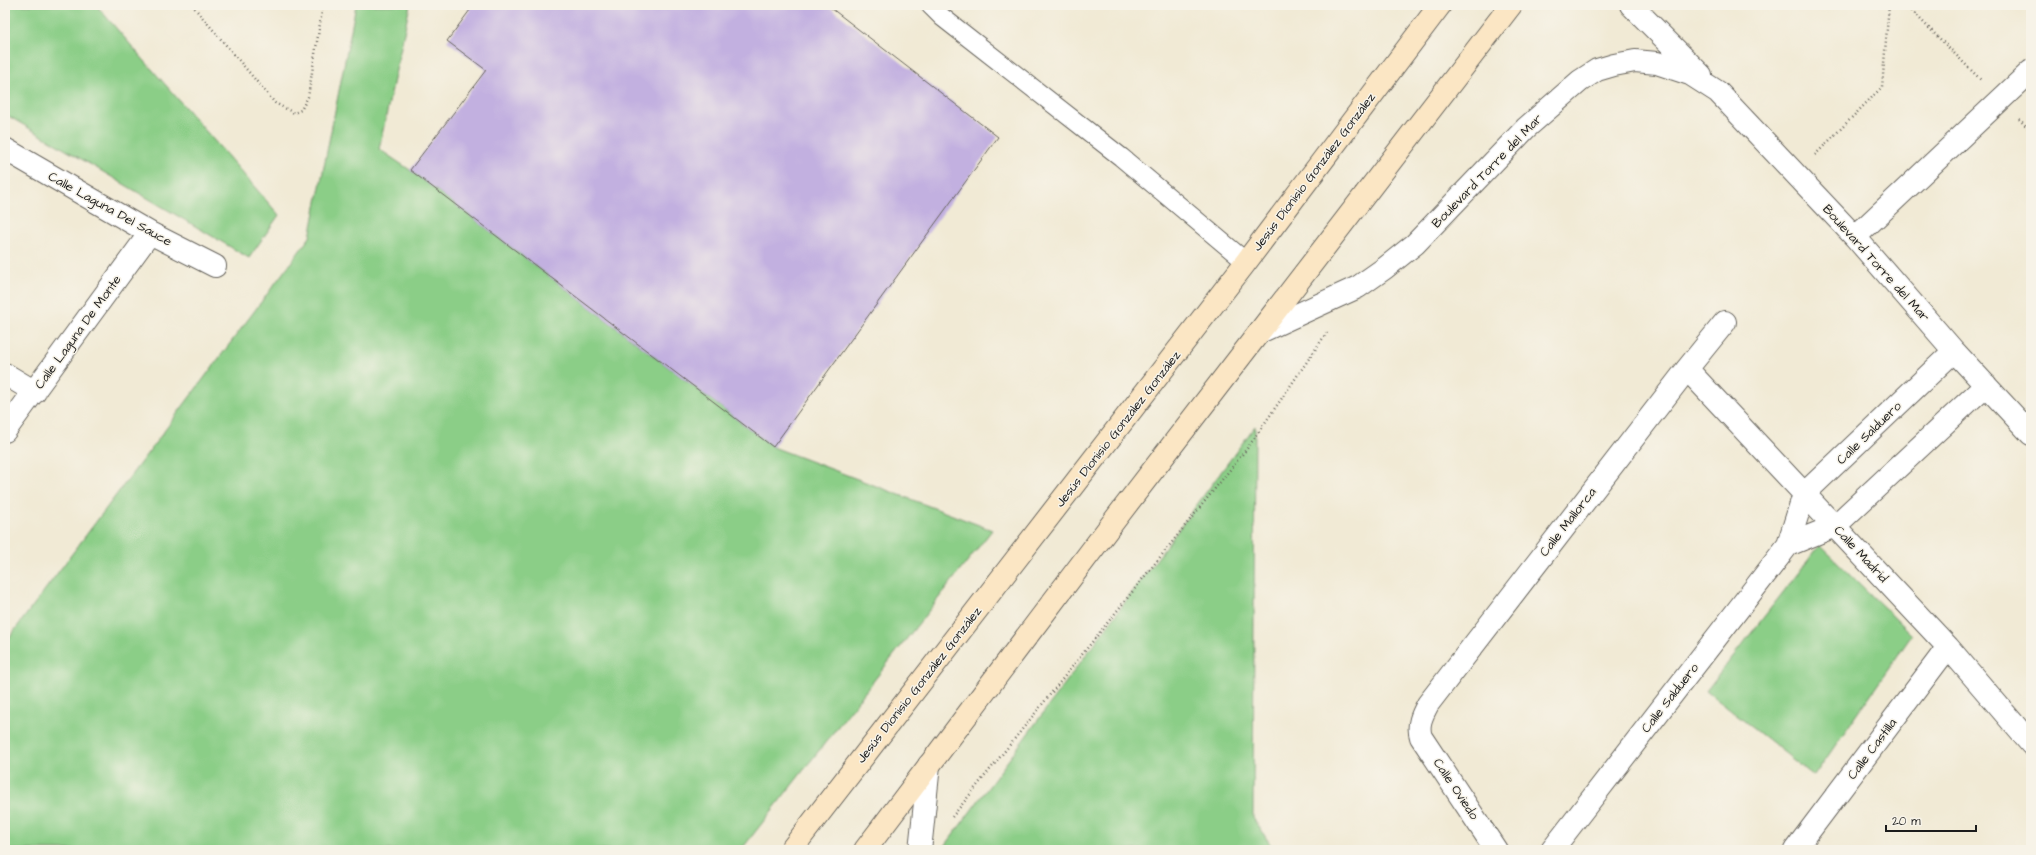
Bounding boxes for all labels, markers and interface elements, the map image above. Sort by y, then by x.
street label: Jesús Dionisio González González [1248,89,1380,255]
street label: Boulevard Torre del Mar [1428,110,1546,232]
street label: Calle Laguna Del Sauce [44,167,175,251]
street label: Boulevard Torre del Mar [1818,200,1934,326]
street label: Calle Laguna De Monte [30,271,126,393]
street label: Jesús Dionisio González González [1051,347,1185,511]
street label: Calle Salduero [1833,397,1906,469]
street label: Calle Mallorca [1535,483,1601,560]
street label: Calle Madrid [1830,522,1892,587]
street label: Jesús Dionisio González González [852,603,986,767]
street label: Calle Salduero [1637,659,1703,737]
street label: Calle Castilla [1843,714,1901,783]
street label: Calle Oviedo [1429,755,1484,824]
scale bar [1886,807,1976,833]
text: 20 m [1892,813,1921,830]

